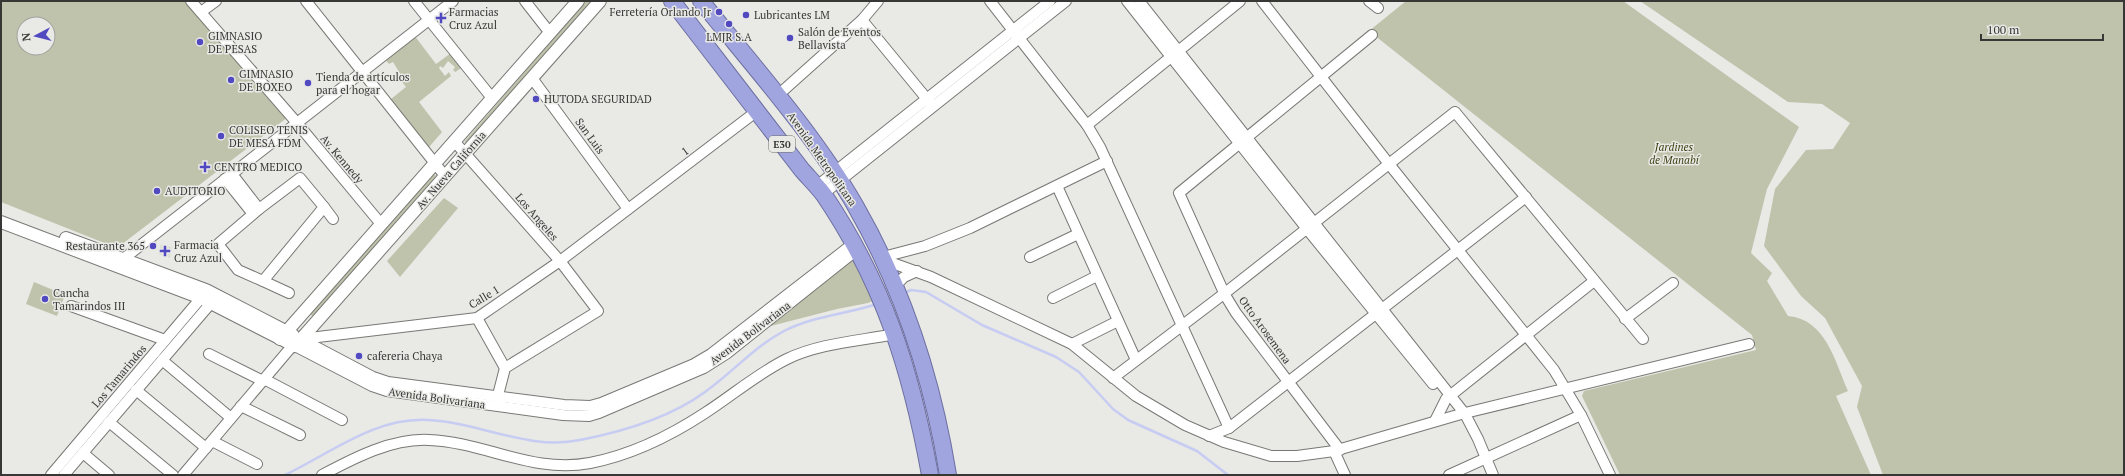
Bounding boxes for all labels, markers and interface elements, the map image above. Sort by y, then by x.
place label: Farmacias Cruz Azul [449,5,499,32]
place label: Ferretería Orlando Jr [610,5,712,19]
marker: Ferretería Orlando Jr [714,7,724,17]
place label: Lubricantes LM [754,8,830,22]
marker: Lubricantes LM [741,10,751,20]
marker: Farmacias Cruz Azul [436,13,446,23]
north arrow [16,16,56,56]
scale bar [1981,16,2103,42]
marker: LMJR S.A [724,19,734,29]
text: 100 m [1987,22,2020,37]
place label: Salón de Eventos Bellavista [798,25,881,52]
place label: GIMNASIO DE PESAS [208,29,262,56]
place label: LMJR S.A [706,30,752,44]
text: N [19,32,34,42]
marker: Salón de Eventos Bellavista [785,33,795,43]
marker: GIMNASIO DE PESAS [195,37,205,47]
place label: GIMNASIO DE BOXEO [239,67,293,94]
place label: Tienda de artículos para el hogar [316,70,410,97]
marker: GIMNASIO DE BOXEO [226,75,236,85]
marker: Tienda de artículos para el hogar [303,78,313,88]
place label: HUTODA SEGURIDAD [544,92,652,106]
marker: HUTODA SEGURIDAD [531,94,541,104]
street label: Avenida Metropolitana [784,109,860,209]
street label: San Luis [572,115,608,157]
place label: COLISEO TENIS DE MESA FDM [229,123,308,150]
street label: Av. Nueva California [413,128,489,212]
marker: COLISEO TENIS DE MESA FDM [216,131,226,141]
street label: Av. Kennedy [318,132,367,187]
road number: E30 [769,136,795,152]
park label: Jardines de Manabí [1649,140,1701,167]
street label: 1 [678,144,692,158]
place label: CENTRO MEDICO [214,160,302,174]
marker: CENTRO MEDICO [199,161,211,173]
place label: AUDITORIO [165,184,225,198]
marker: AUDITORIO [152,186,162,196]
street label: Los Angeles [513,190,562,244]
place label: Farmacia Cruz Azul [174,238,222,265]
place label: Restaurante 365 [66,239,145,253]
marker: Restaurante 365 [148,241,158,251]
marker: Farmacia Cruz Azul [159,245,171,257]
street label: Calle 1 [466,282,502,312]
place label: Cancha Tamarindos III [53,286,126,313]
street label: Otto Arosemena [1236,293,1294,367]
marker: Cancha Tamarindos III [40,294,50,304]
street label: Avenida Bolivariana [707,298,794,368]
street label: Los Tamarindos [89,342,149,410]
place label: cafereria Chaya [367,349,443,363]
marker: cafereria Chaya [354,351,364,361]
street label: Avenida Bolivariana [388,384,487,412]

